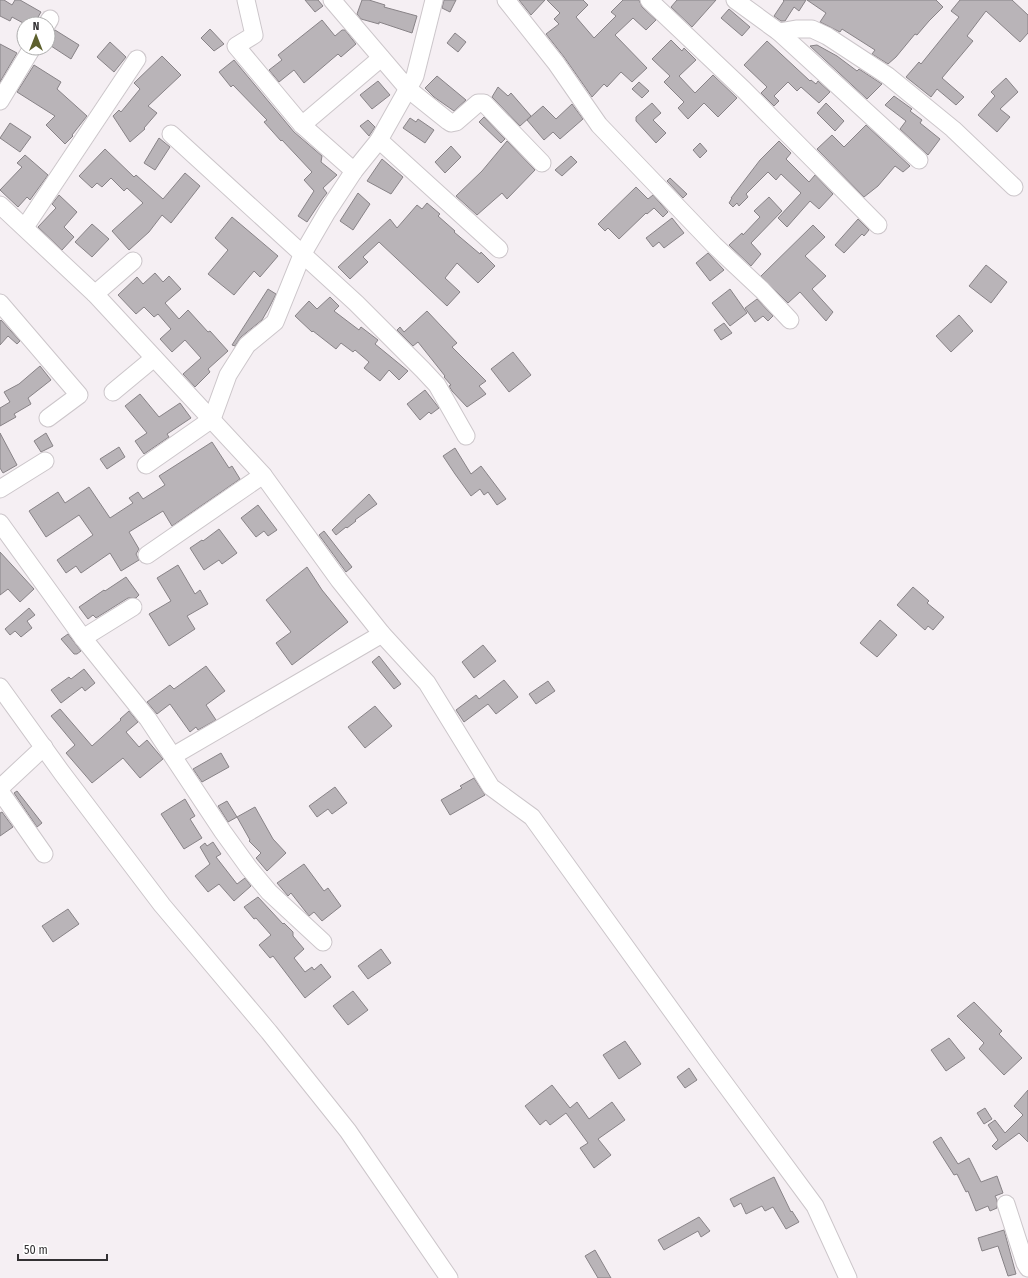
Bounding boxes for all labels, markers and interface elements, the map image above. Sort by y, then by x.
north arrow [16,16,56,56]
text: N [33,20,39,33]
scale bar [18,1236,107,1262]
text: 50 m [24,1243,48,1257]

